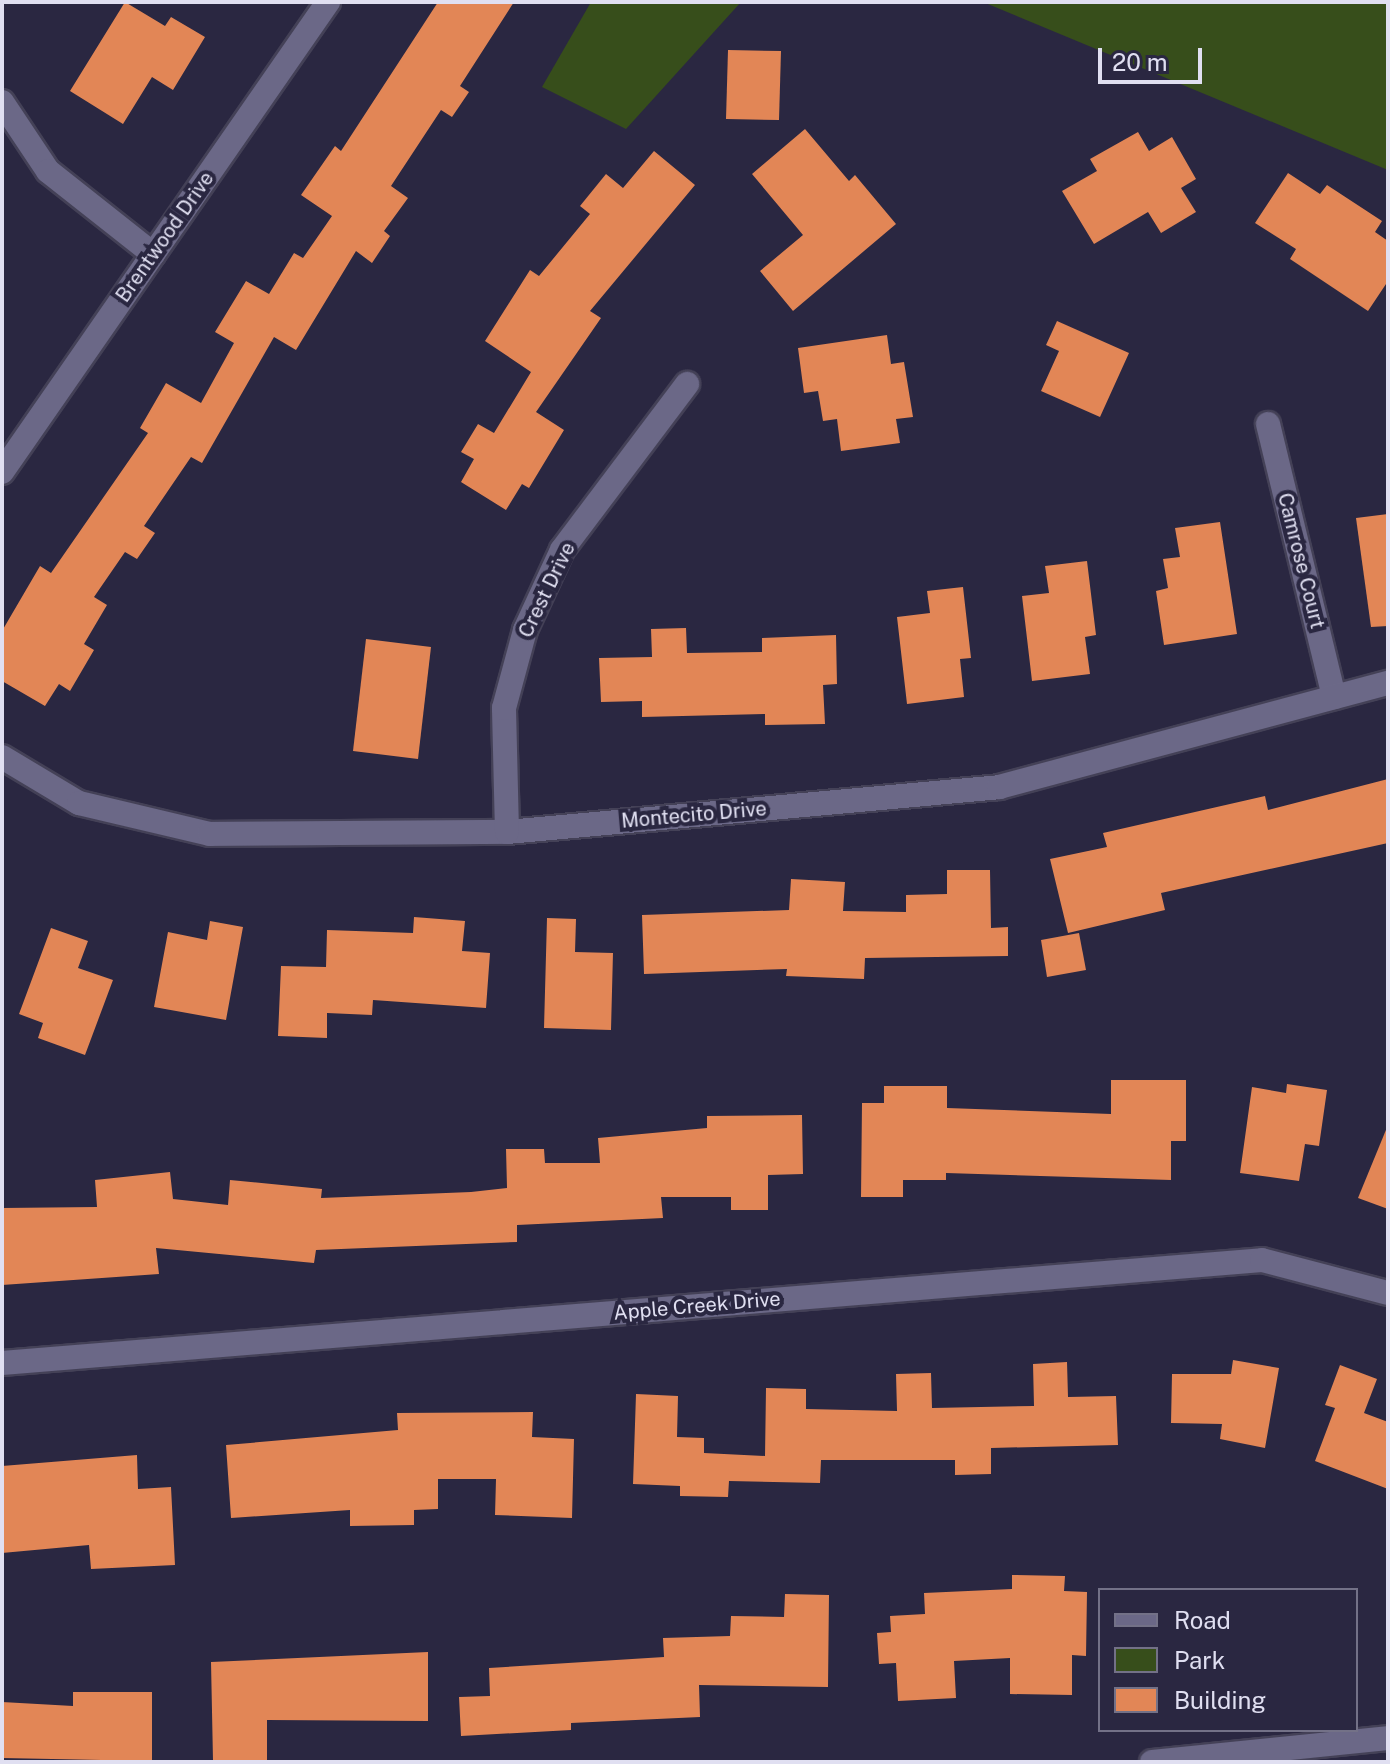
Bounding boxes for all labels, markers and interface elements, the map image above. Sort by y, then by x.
scale bar [1102,32,1206,82]
text: 20 m [1112,48,1168,76]
street label: Brentwood Drive [111,167,219,307]
street label: Camrose Court [1273,491,1329,631]
street label: Crest Drive [514,538,580,642]
street label: Montecito Drive [620,797,768,833]
street label: Apple Creek Drive [612,1287,782,1325]
legend [1098,1588,1358,1732]
text: Road [1174,1606,1231,1634]
text: Park [1174,1646,1225,1674]
text: Building [1174,1686,1266,1714]

